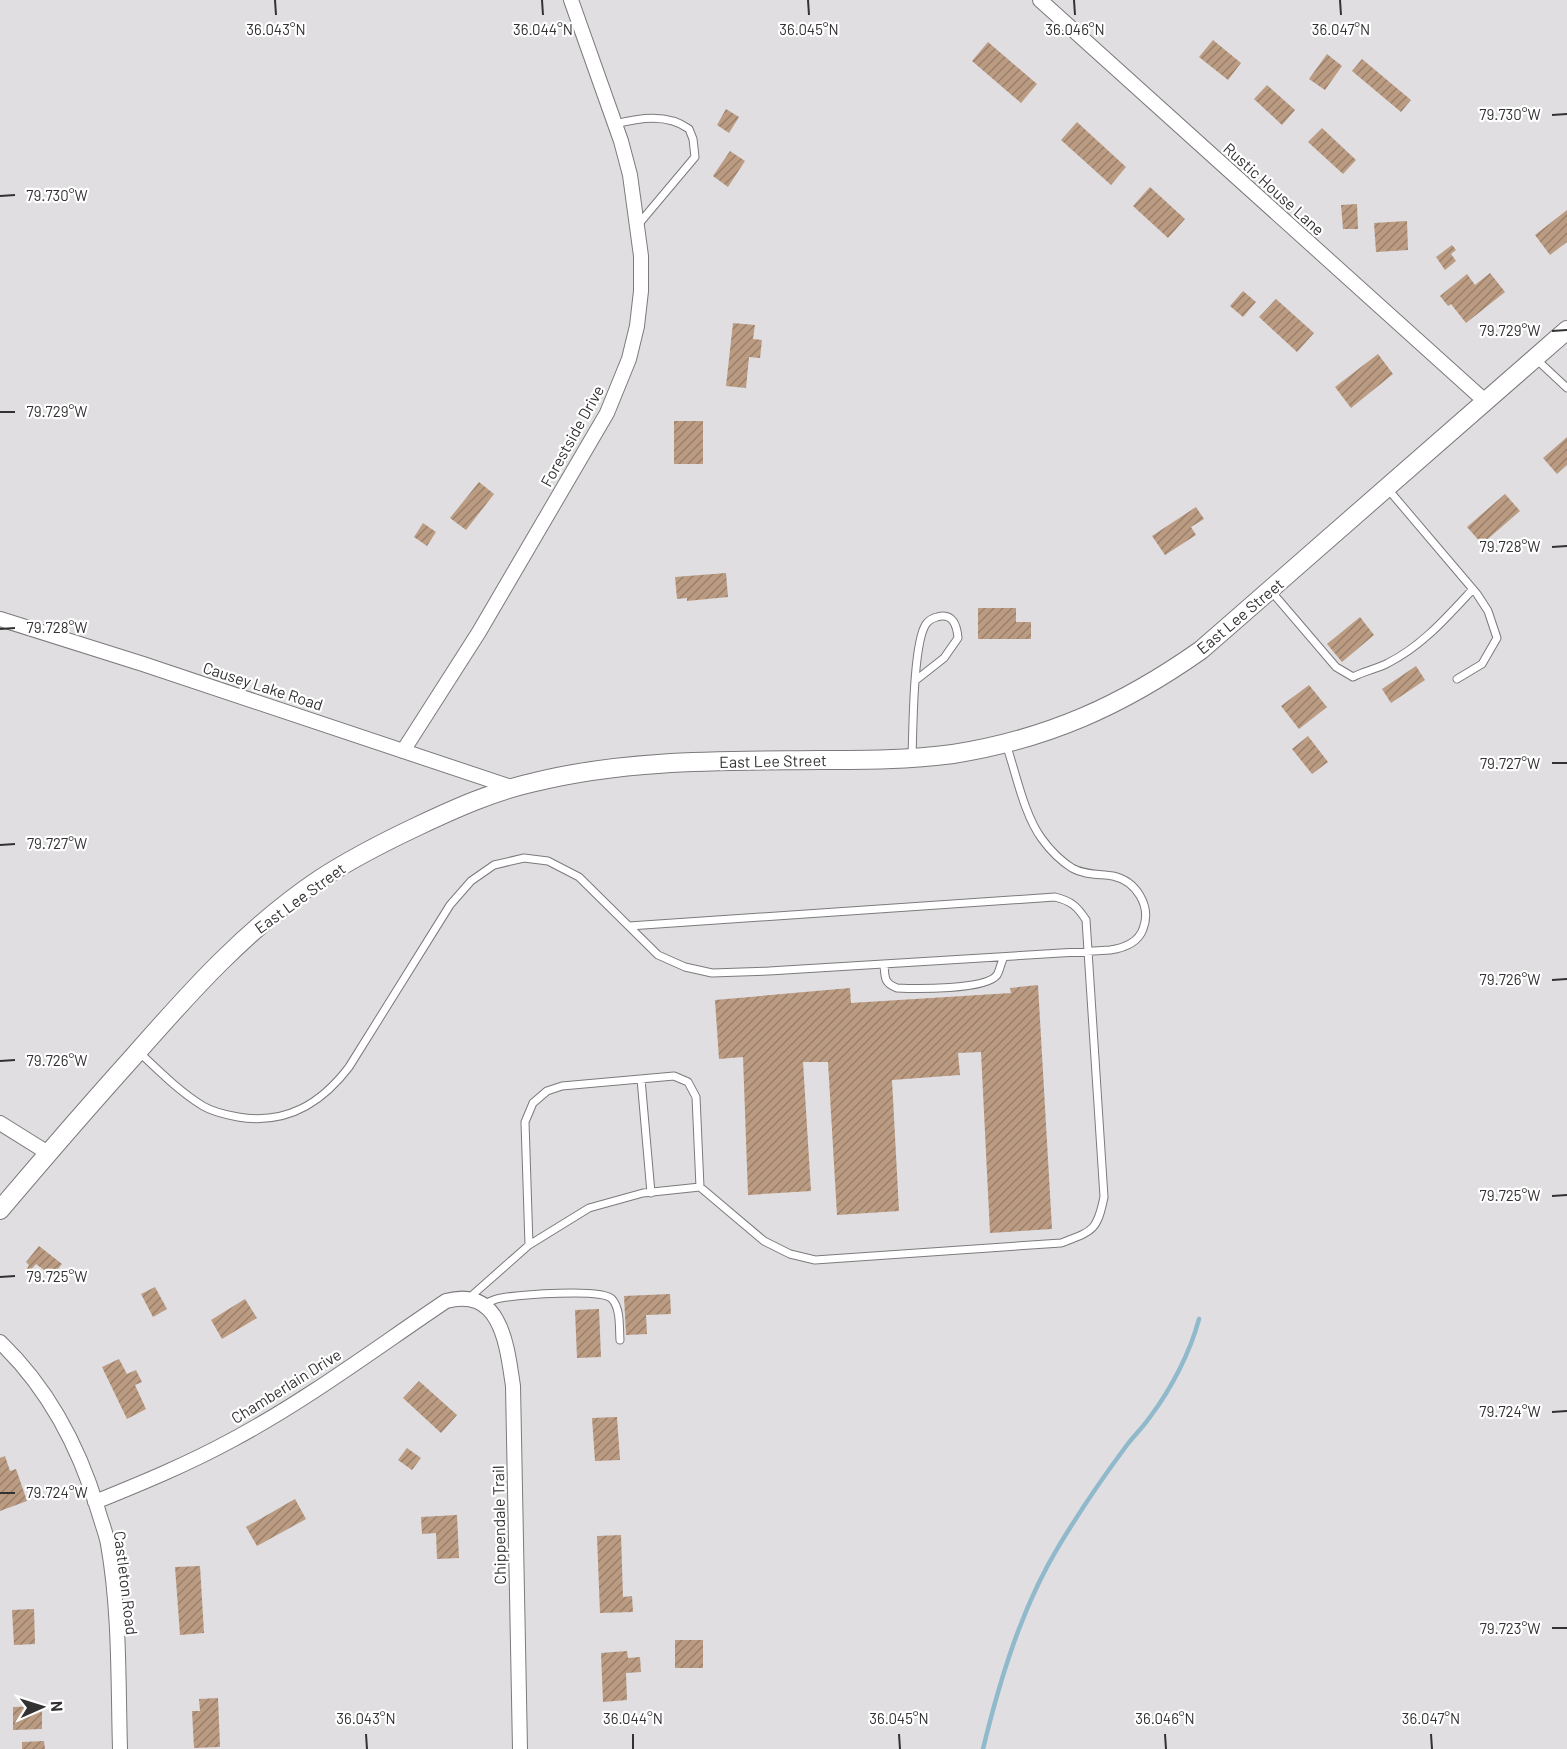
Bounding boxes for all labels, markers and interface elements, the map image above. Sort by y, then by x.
text: 36.043°N [246,20,306,38]
text: 36.044°N [513,20,573,38]
text: 36.045°N [779,20,839,38]
text: 36.046°N [1045,20,1105,38]
text: 36.047°N [1312,20,1370,38]
text: 79.730°W [1479,105,1541,123]
street label: Rustic House Lane [1220,138,1329,239]
text: 79.730°W [26,186,88,204]
text: 79.729°W [1480,321,1540,339]
street label: Forestside Drive [536,382,607,490]
text: 79.729°W [27,402,87,420]
text: 79.728°W [1480,537,1540,555]
street label: East Lee Street [1192,574,1287,657]
text: 79.728°W [27,618,87,636]
street label: Causey Lake Road [201,657,326,714]
street label: East Lee Street [719,750,827,771]
text: 79.727°W [1480,754,1540,772]
text: 79.727°W [27,834,87,852]
street label: East Lee Street [251,858,349,937]
text: 79.726°W [1480,970,1540,988]
text: 79.726°W [27,1051,87,1069]
text: 79.725°W [1480,1186,1540,1204]
text: 79.725°W [27,1267,87,1285]
street label: Chamberlain Drive [227,1344,344,1427]
text: 79.724°W [1479,1402,1541,1420]
street label: Chippendale Trail [488,1465,509,1585]
text: 79.724°W [26,1483,88,1501]
street label: Castleton Road [111,1530,142,1636]
text: 79.723°W [1480,1619,1540,1637]
north arrow [12,1677,72,1737]
text: N [48,1700,67,1712]
text: 36.043°N [336,1709,396,1727]
text: 36.044°N [603,1709,663,1727]
text: 36.045°N [869,1709,929,1727]
text: 36.046°N [1135,1709,1195,1727]
text: 36.047°N [1402,1709,1460,1727]

